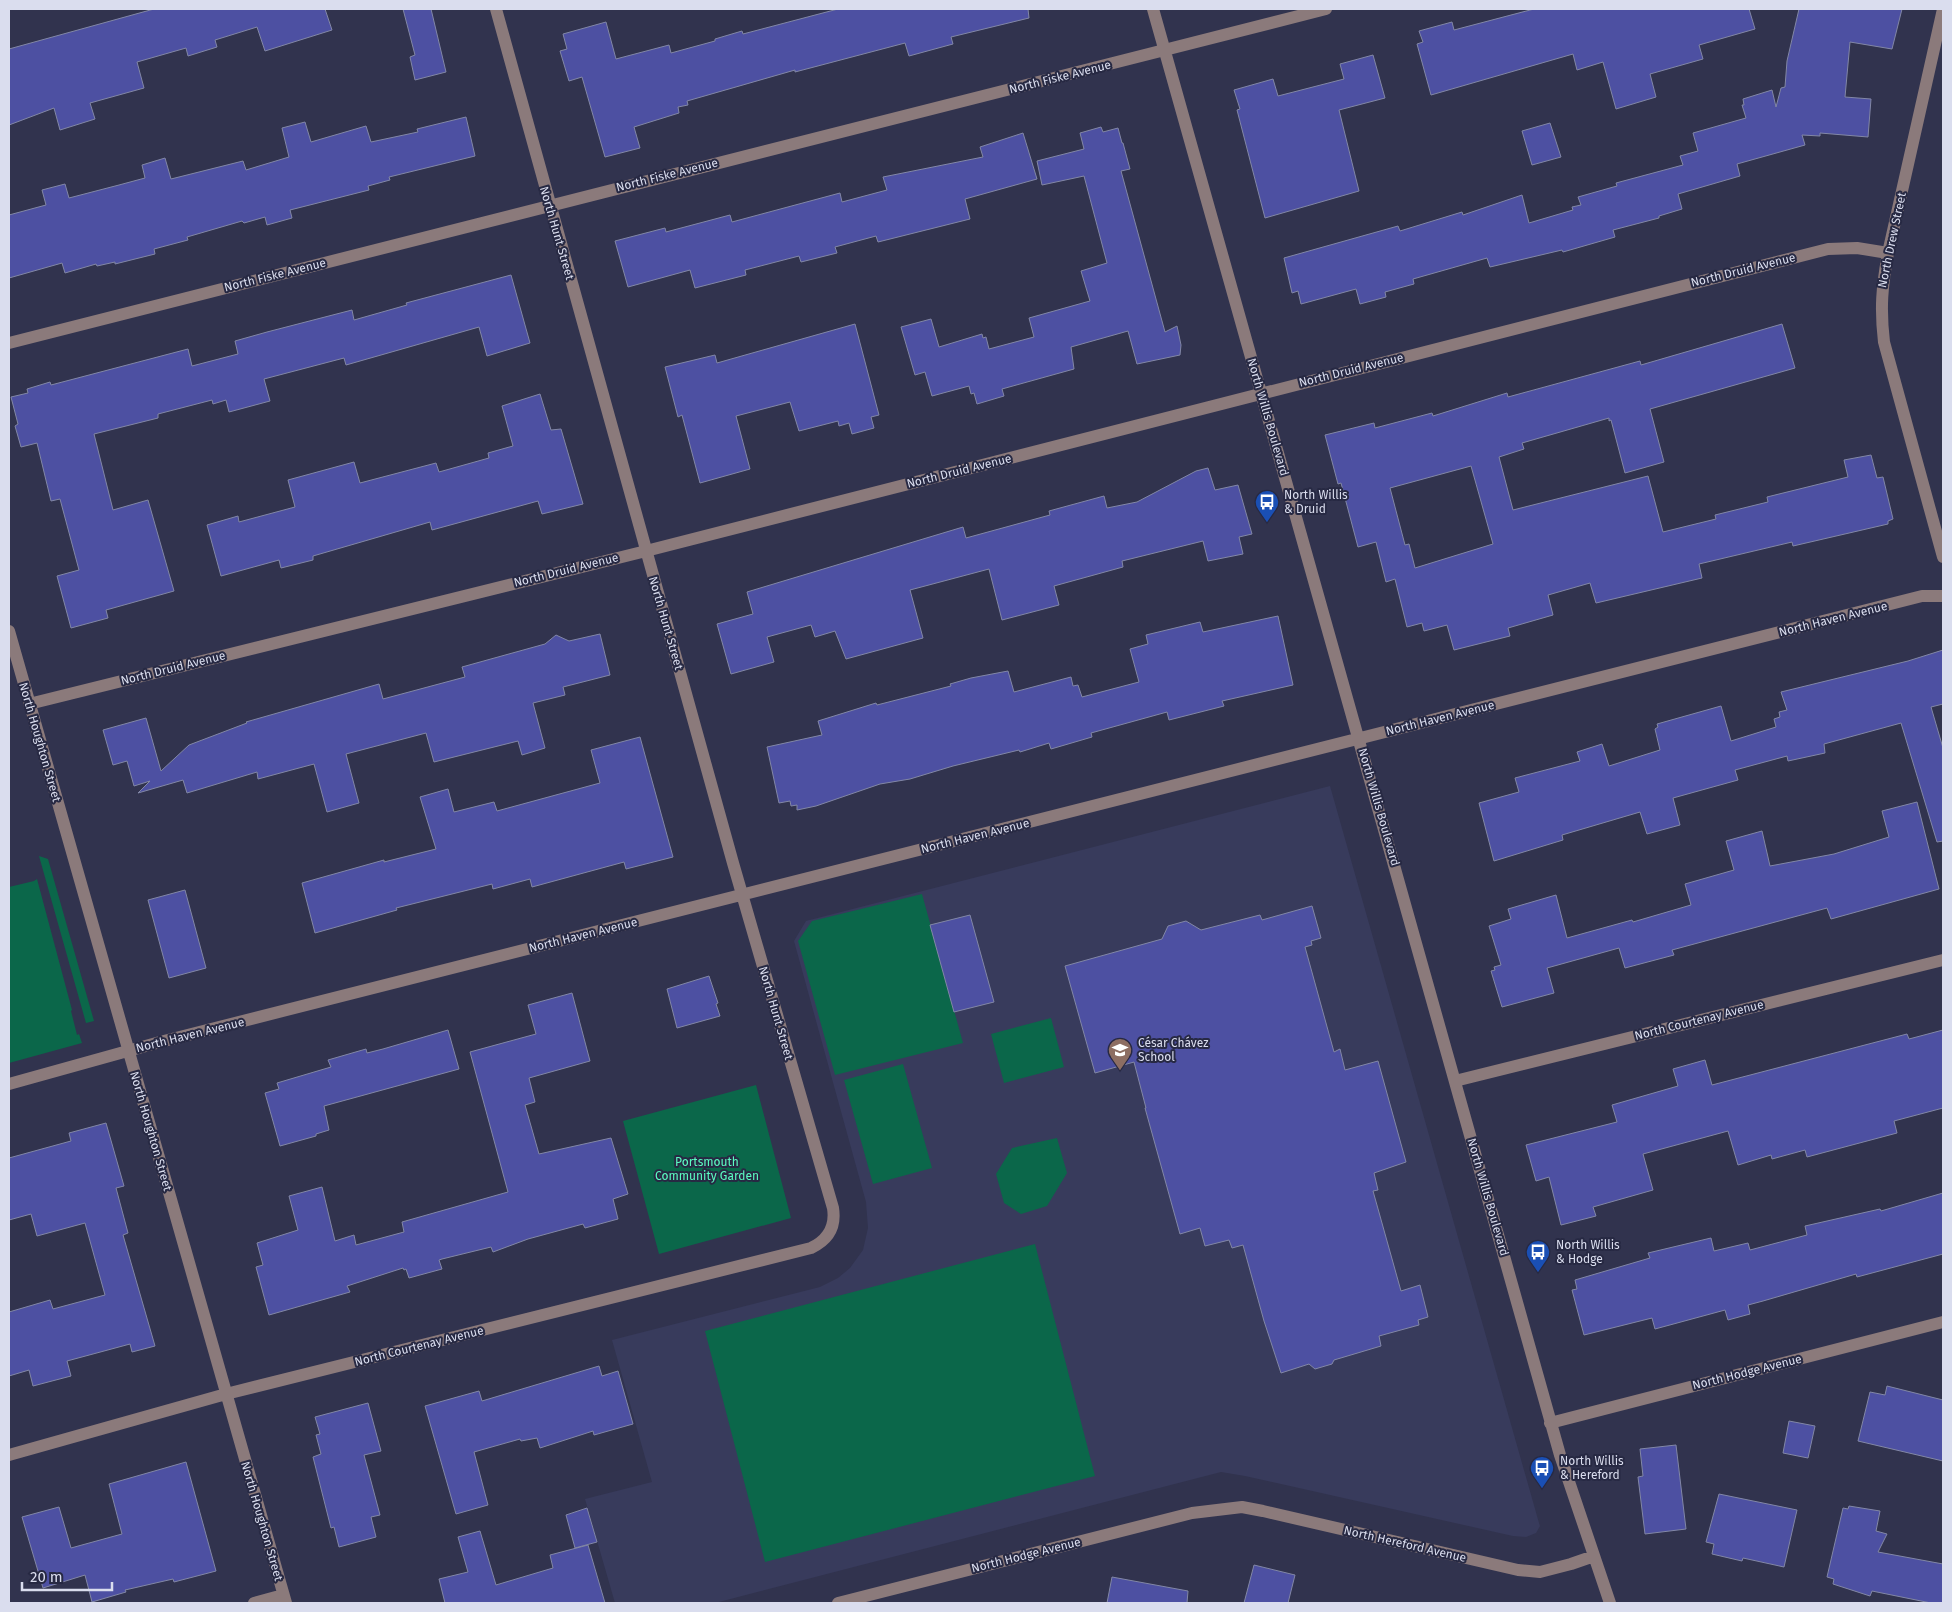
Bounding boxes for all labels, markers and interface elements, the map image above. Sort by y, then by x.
street label: North Fiske Avenue [1008,58,1112,96]
street label: North Fiske Avenue [615,156,719,194]
street label: North Hunt Street [537,185,577,282]
street label: North Drew Street [1875,190,1909,289]
street label: North Druid Avenue [1689,250,1797,290]
street label: North Fiske Avenue [223,256,327,294]
street label: North Druid Avenue [1297,350,1405,390]
street label: North Willis Boulevard [1244,357,1292,477]
street label: North Druid Avenue [905,451,1013,491]
place label: North Willis & Druid [1284,488,1348,516]
bus stop icon: North Willis & Druid [1254,489,1280,523]
street label: North Druid Avenue [512,550,620,590]
street label: North Hunt Street [646,575,686,672]
street label: North Haven Avenue [1777,599,1889,639]
street label: North Druid Avenue [119,648,227,688]
street label: North Houghton Street [16,681,64,804]
street label: North Haven Avenue [1384,698,1496,738]
street label: North Willis Boulevard [1355,747,1403,867]
street label: North Haven Avenue [919,816,1031,856]
street label: North Haven Avenue [527,915,639,955]
street label: North Hunt Street [756,965,796,1062]
street label: North Courtenay Avenue [1633,997,1765,1043]
street label: North Haven Avenue [134,1015,246,1055]
place label: César Chávez School [1138,1036,1208,1064]
school or university icon: César Chávez School [1107,1037,1133,1071]
street label: North Houghton Street [127,1070,175,1193]
street label: North Willis Boulevard [1464,1137,1512,1257]
park label: Portsmouth Community Garden [655,1155,759,1183]
place label: North Willis & Hodge [1556,1238,1620,1266]
bus stop icon: North Willis & Hodge [1525,1239,1551,1273]
street label: North Courtenay Avenue [353,1323,485,1369]
street label: North Hodge Avenue [1691,1352,1803,1392]
place label: North Willis & Hereford [1560,1454,1624,1482]
bus stop icon: North Willis & Hereford [1529,1455,1555,1489]
street label: North Houghton Street [238,1460,286,1583]
street label: North Hereford Avenue [1342,1523,1468,1565]
street label: North Hodge Avenue [970,1535,1082,1575]
scale bar [22,1560,112,1592]
text: 20 m [30,1568,63,1586]

